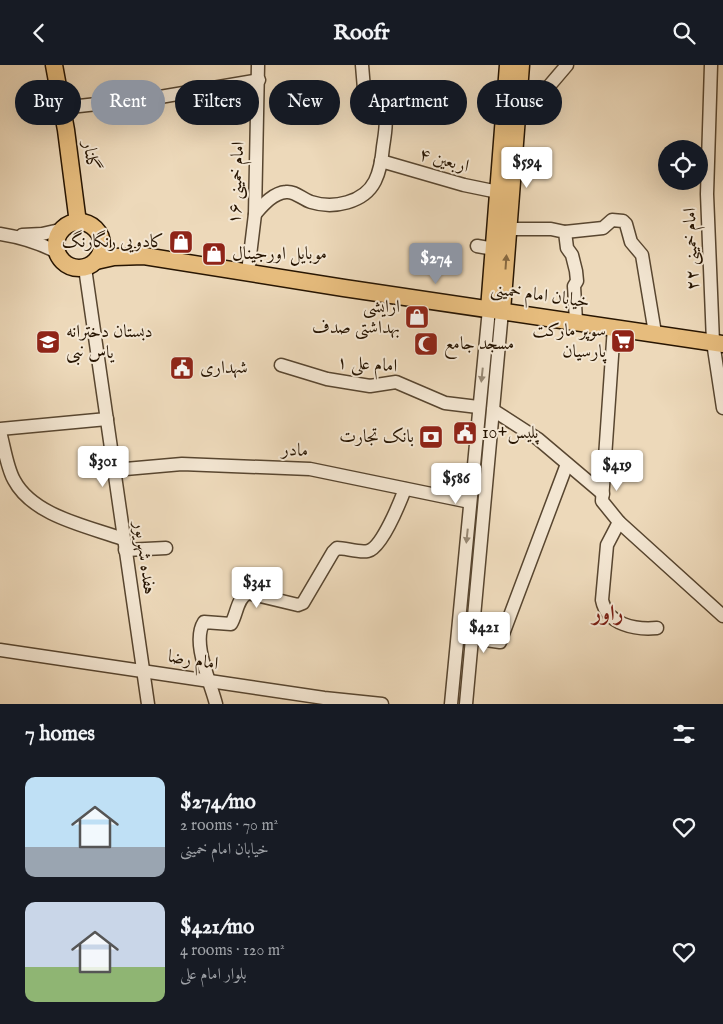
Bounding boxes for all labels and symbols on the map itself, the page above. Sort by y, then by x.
street label: گلنار [76,138,104,172]
street label: امام خمینی ۱۶ [223,141,254,225]
street label: اربعین ۴ [417,143,472,179]
pin: $594 [497,147,557,189]
street label: امام خمینی ۲۲ [679,207,708,291]
place label: کادویی رنگارنگ [62,229,164,254]
shop icon: کادویی رنگارنگ [168,229,194,255]
shop icon: موبایل اورجینال [201,241,227,267]
place label: موبایل اورجینال [232,243,327,266]
pin: $274 [406,243,466,285]
one-way arrow [502,254,510,270]
street label: خیابان امام خمینی [489,278,591,317]
place label: ارایشی بهداشتی صدف [312,296,400,340]
shop icon: ارایشی بهداشتی صدف [404,304,430,330]
place label: سوپر مارکت پارسیان [532,320,608,364]
place label: دبستان دخترانه یاس نبی [66,321,153,366]
supermarket icon: سوپر مارکت پارسیان [610,328,636,354]
school or university icon: دبستان دخترانه یاس نبی [35,329,61,355]
mosque icon: مسجد جامع [413,331,439,357]
place label: مسجد جامع [444,333,514,359]
street label: امام علی ۱ [336,351,398,382]
public building icon: شهداری [169,355,195,381]
place label: شهداری [200,357,248,380]
one-way arrow [478,367,486,383]
public building icon: پلیس+10 [452,420,478,446]
place label: پلیس+10 [482,422,540,445]
bank icon: بانک تجارت [418,424,444,450]
place label: بانک تجارت [339,426,414,449]
street label: مادر [279,439,309,463]
pin: $301 [73,445,133,488]
pin: $419 [587,449,647,492]
pin: $586 [426,463,486,505]
street label: هفده شهریور [127,518,161,596]
one-way arrow [463,529,471,545]
pin: $341 [227,567,287,609]
district label: راور [589,600,624,628]
pin: $421 [454,611,514,654]
street label: امام رضا [166,646,220,679]

